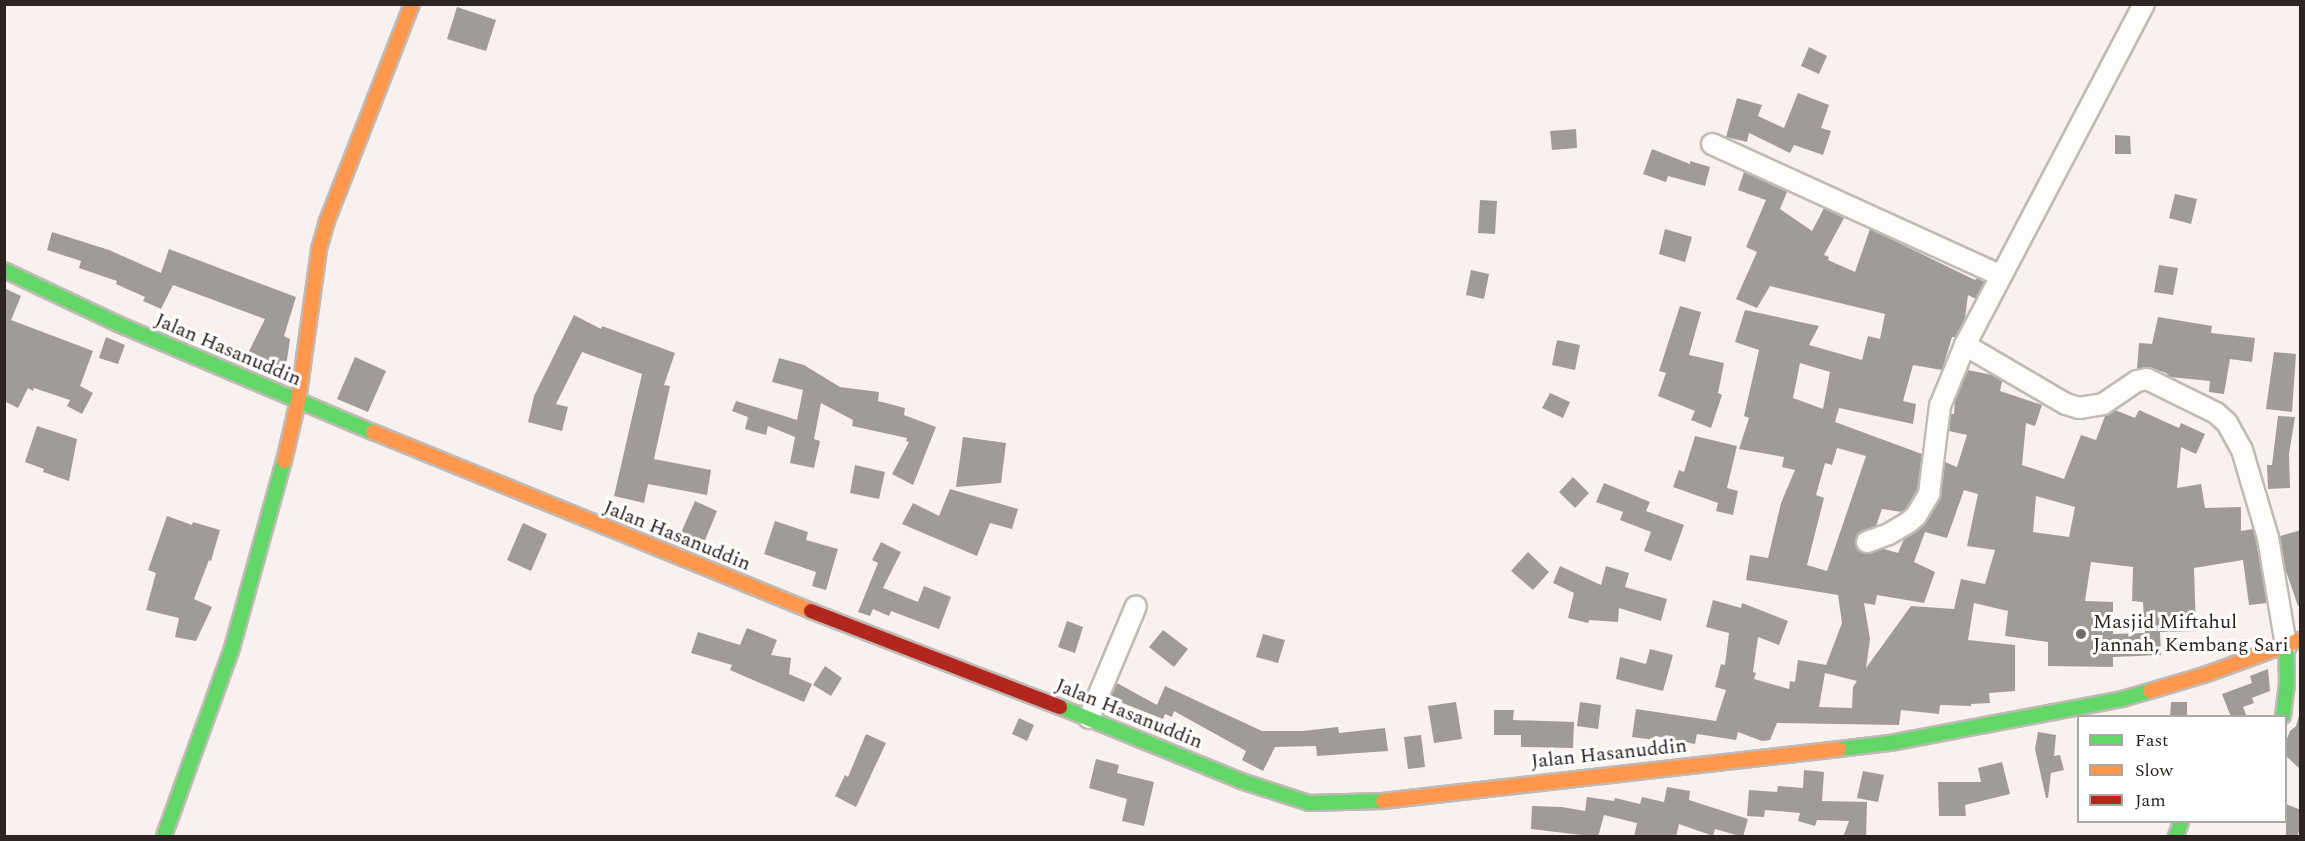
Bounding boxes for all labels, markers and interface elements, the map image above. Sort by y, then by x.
street label: Jalan Hasanuddin [151,308,305,392]
street label: Jalan Hasanuddin [600,496,754,576]
place label: Masjid Miftahul Jannah, Kembang Sari [2093,610,2289,657]
marker: Masjid Miftahul Jannah, Kembang Sari [2074,627,2088,641]
street label: Jalan Hasanuddin [1052,674,1206,754]
legend [2077,715,2287,823]
text: Fast [2135,727,2168,754]
street label: Jalan Hasanuddin [1530,734,1688,774]
text: Slow [2135,757,2173,784]
text: Jam [2135,787,2166,814]

